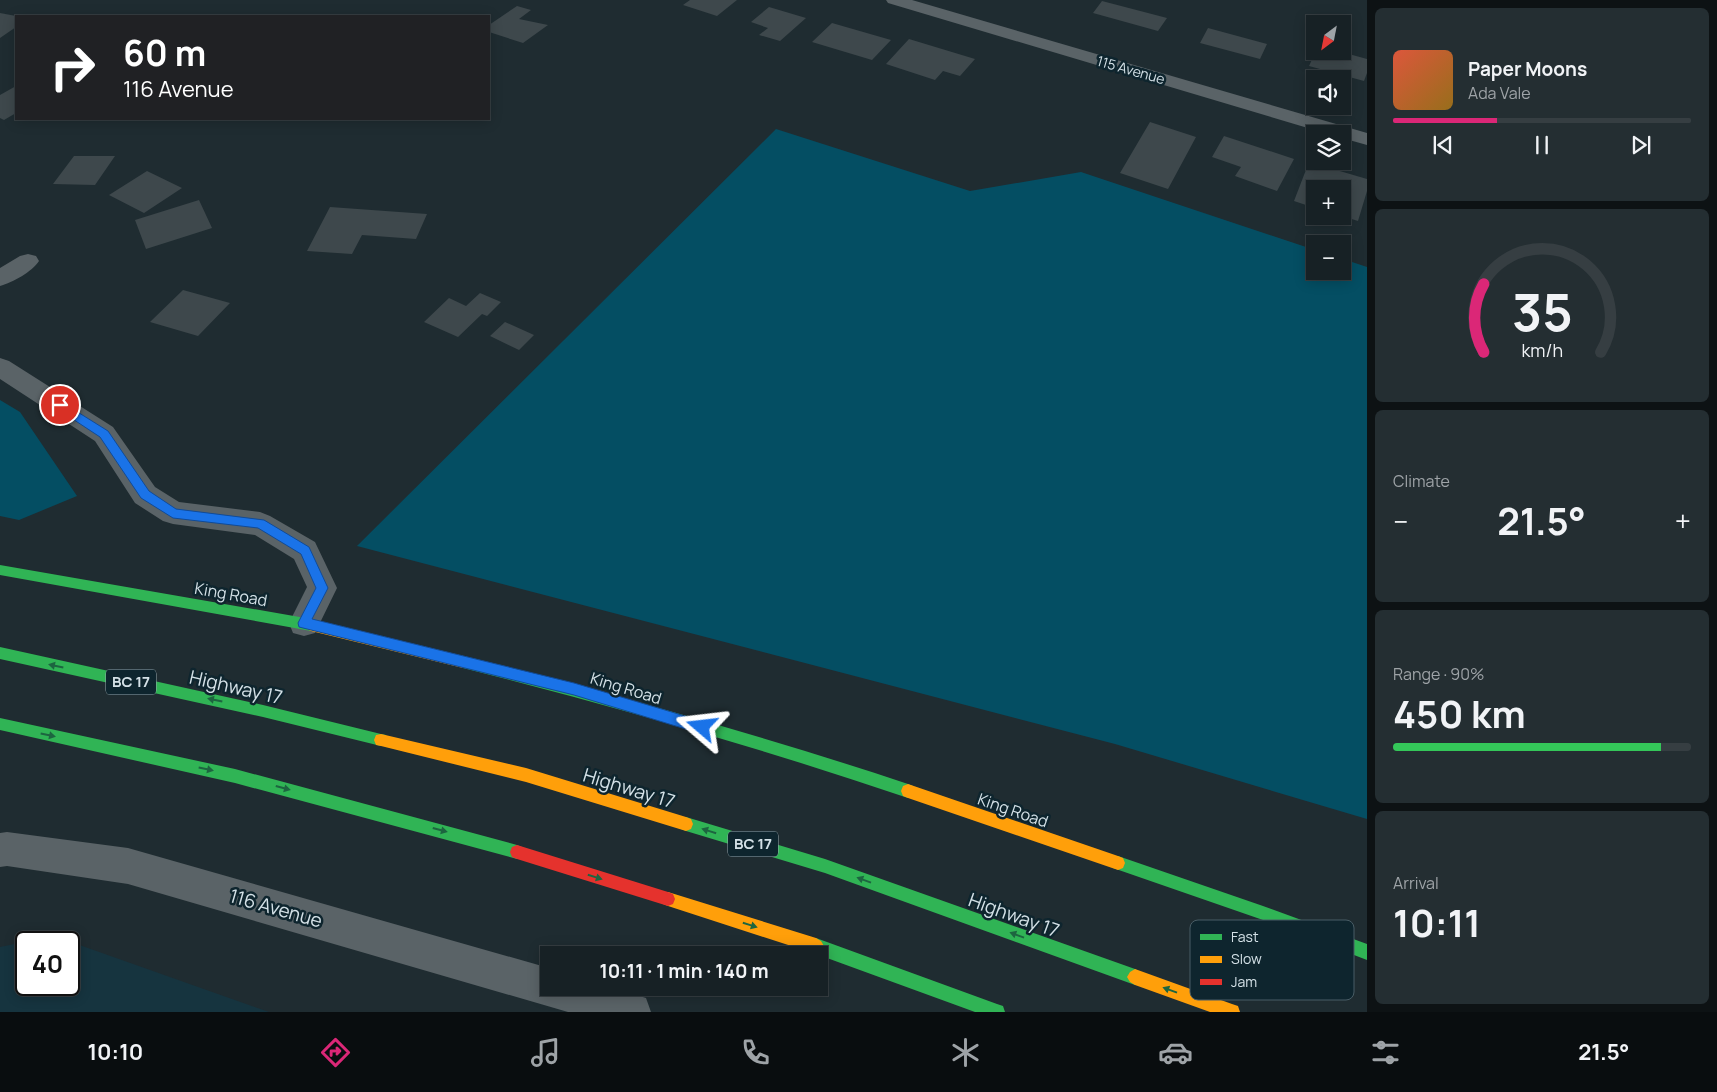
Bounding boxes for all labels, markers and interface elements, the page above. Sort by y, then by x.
north arrow [1306,15,1351,60]
map controls [1306,15,1351,280]
text: 60 m [123,29,206,77]
icon: right [40,35,105,100]
street label: 115 Avenue [1095,51,1167,88]
text: Paper Moons [1468,56,1587,82]
button: sound [1306,70,1351,115]
text: 116 Avenue [123,74,234,104]
text: Ada Vale [1468,82,1531,104]
button: layers [1306,125,1351,170]
icon: previous [1429,131,1457,159]
icon: pause [1528,131,1556,159]
icon: next [1627,131,1655,159]
button: + [1306,180,1351,225]
button: − [1306,235,1351,280]
text: 35 [1512,276,1572,347]
text: km/h [1521,338,1563,362]
pin [39,384,81,426]
icon: arrive [46,391,74,419]
text: Climate [1393,470,1450,492]
text: 21.5° [1497,494,1586,546]
text: − [1393,502,1408,540]
text: + [1675,502,1691,540]
street label: King Road [193,577,269,611]
one-way arrow [49,662,64,670]
text: Range · 90% [1393,663,1484,685]
street label: Highway 17 [187,664,285,710]
street label: King Road [588,667,664,709]
road number: BC 17 [106,670,156,694]
text: 450 km [1393,687,1526,739]
one-way arrow [208,696,223,704]
position arrow [675,700,727,752]
one-way arrow [40,731,56,739]
street label: Highway 17 [580,762,678,814]
one-way arrow [199,765,214,773]
one-way arrow [275,784,290,792]
street label: King Road [975,788,1051,832]
one-way arrow [432,826,447,834]
one-way arrow [701,826,716,834]
road number: BC 17 [728,832,778,856]
text: Arrival [1393,872,1439,894]
one-way arrow [588,873,603,881]
one-way arrow [856,876,871,884]
street label: 116 Avenue [227,882,325,934]
street label: Highway 17 [965,887,1063,943]
text: 10:11 [1393,896,1481,948]
legend [1190,920,1354,1000]
one-way arrow [743,922,758,930]
text: Fast [1231,927,1259,946]
speed limit sign: 40 [15,931,80,996]
one-way arrow [1009,931,1024,939]
text: Slow [1231,949,1262,968]
text: 10:11 · 1 min · 140 m [600,958,769,984]
text: Jam [1231,972,1257,991]
one-way arrow [1162,986,1177,994]
icon: directions [318,1035,353,1070]
icon: music [528,1035,563,1070]
icon: phone [738,1035,773,1070]
icon: climate [948,1035,983,1070]
icon: car [1158,1035,1193,1070]
icon: filters [1368,1035,1403,1070]
text: 10:10 [87,1037,143,1067]
text: 21.5° [1578,1037,1629,1067]

